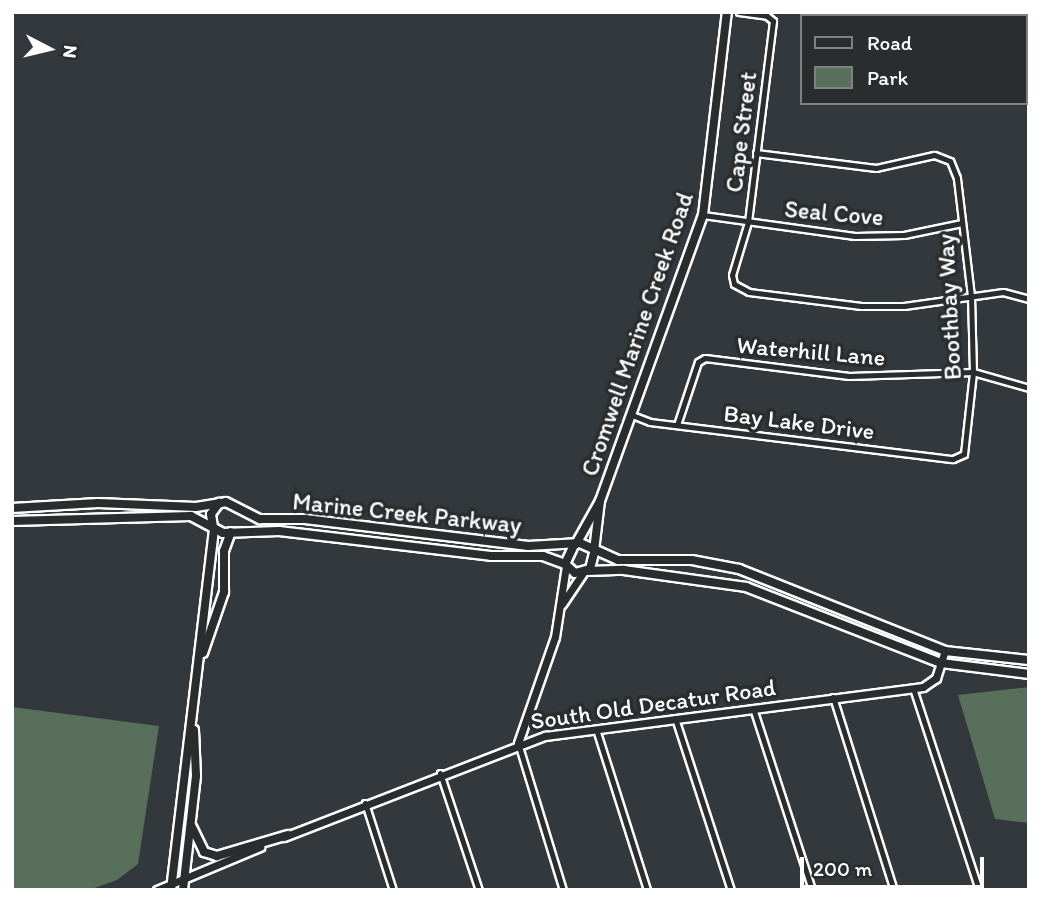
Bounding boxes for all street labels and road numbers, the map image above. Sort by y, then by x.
street label: Cape Street [719,70,763,194]
street label: Cromwell Marine Creek Road [575,189,699,479]
street label: Seal Cove [783,194,885,232]
street label: Boothbay Way [931,233,967,381]
street label: Waterhill Lane [736,330,886,372]
street label: Bay Lake Drive [722,398,876,446]
street label: Marine Creek Parkway [292,487,522,539]
street label: South Old Decatur Road [529,673,777,735]

